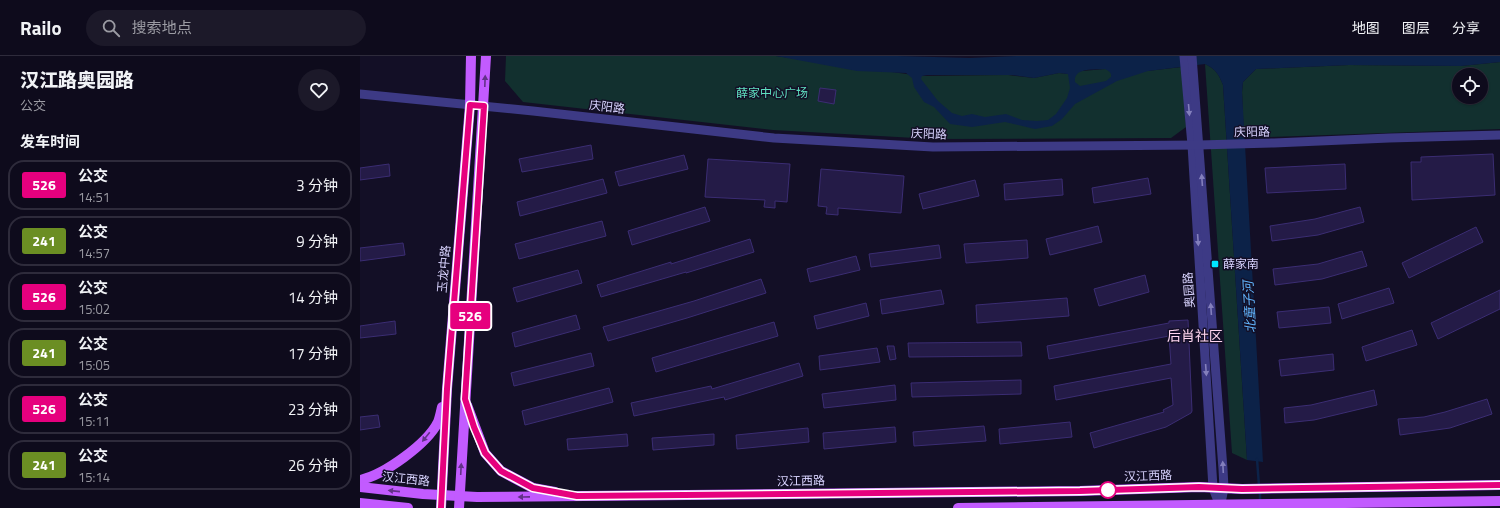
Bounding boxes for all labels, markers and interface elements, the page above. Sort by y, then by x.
search box [86,10,366,46]
text: Railo [20,13,62,42]
text: 搜索地点 [132,16,192,39]
icon: search [100,17,122,39]
text: 地图 [1352,17,1380,38]
text: 图层 [1402,17,1430,38]
text: 分享 [1452,17,1480,38]
text: 汉江路奥园路 [20,65,134,94]
map controls [1452,68,1488,104]
button: locate [1452,68,1488,104]
button: heart [298,69,340,111]
one-way arrow [482,74,488,87]
park label: 薛家中心广场 [736,83,808,102]
text: 公交 [20,95,46,115]
street label: 庆阳路 [588,95,626,118]
one-way arrow [1185,104,1192,116]
street label: 庆阳路 [1234,122,1270,141]
street label: 庆阳路 [911,123,947,144]
text: 发车时间 [20,130,80,153]
text: 公交 [78,164,108,187]
text: 526 [32,174,56,195]
text: 3 分钟 [296,174,338,197]
one-way arrow [1199,174,1206,186]
text: 14:51 [78,187,110,207]
text: 公交 [78,220,108,243]
text: 241 [32,230,56,251]
text: 9 分钟 [296,230,338,253]
one-way arrow [1194,234,1201,246]
text: 14:57 [78,243,110,263]
street label: 玉龙中路 [432,244,455,294]
place label: 薛家南 [1223,254,1259,273]
marker: 薛家南 [1210,259,1220,269]
street label: 奥园路 [1178,271,1199,309]
text: 公交 [78,276,108,299]
water label: 北童子河 [1237,278,1260,333]
text: 526 [32,286,56,307]
text: 14 分钟 [288,286,338,309]
text: 15:02 [78,299,110,319]
line badge: 526 [447,303,493,329]
one-way arrow [1208,303,1215,315]
text: 526 [458,305,482,326]
district label: 后肖社区 [1167,325,1223,346]
text: 公交 [78,332,108,355]
text: 241 [32,342,56,363]
text: 17 分钟 [288,342,338,365]
text: 15:05 [78,355,110,375]
one-way arrow [1202,364,1209,376]
text: 公交 [78,388,108,411]
text: 526 [32,398,56,419]
text: 23 分钟 [288,398,338,421]
text: 15:11 [78,411,110,431]
one-way arrow [422,432,431,443]
text: 公交 [78,444,108,467]
text: 241 [32,454,56,475]
text: 26 分钟 [288,454,338,477]
one-way arrow [1219,461,1226,473]
one-way arrow [457,463,464,475]
street label: 汉江西路 [1124,465,1172,486]
text: 15:14 [78,467,110,487]
street label: 汉江西路 [381,467,431,490]
street label: 汉江西路 [777,471,825,490]
unlabelled marker [1099,481,1117,499]
one-way arrow [388,488,400,495]
one-way arrow [518,493,530,500]

